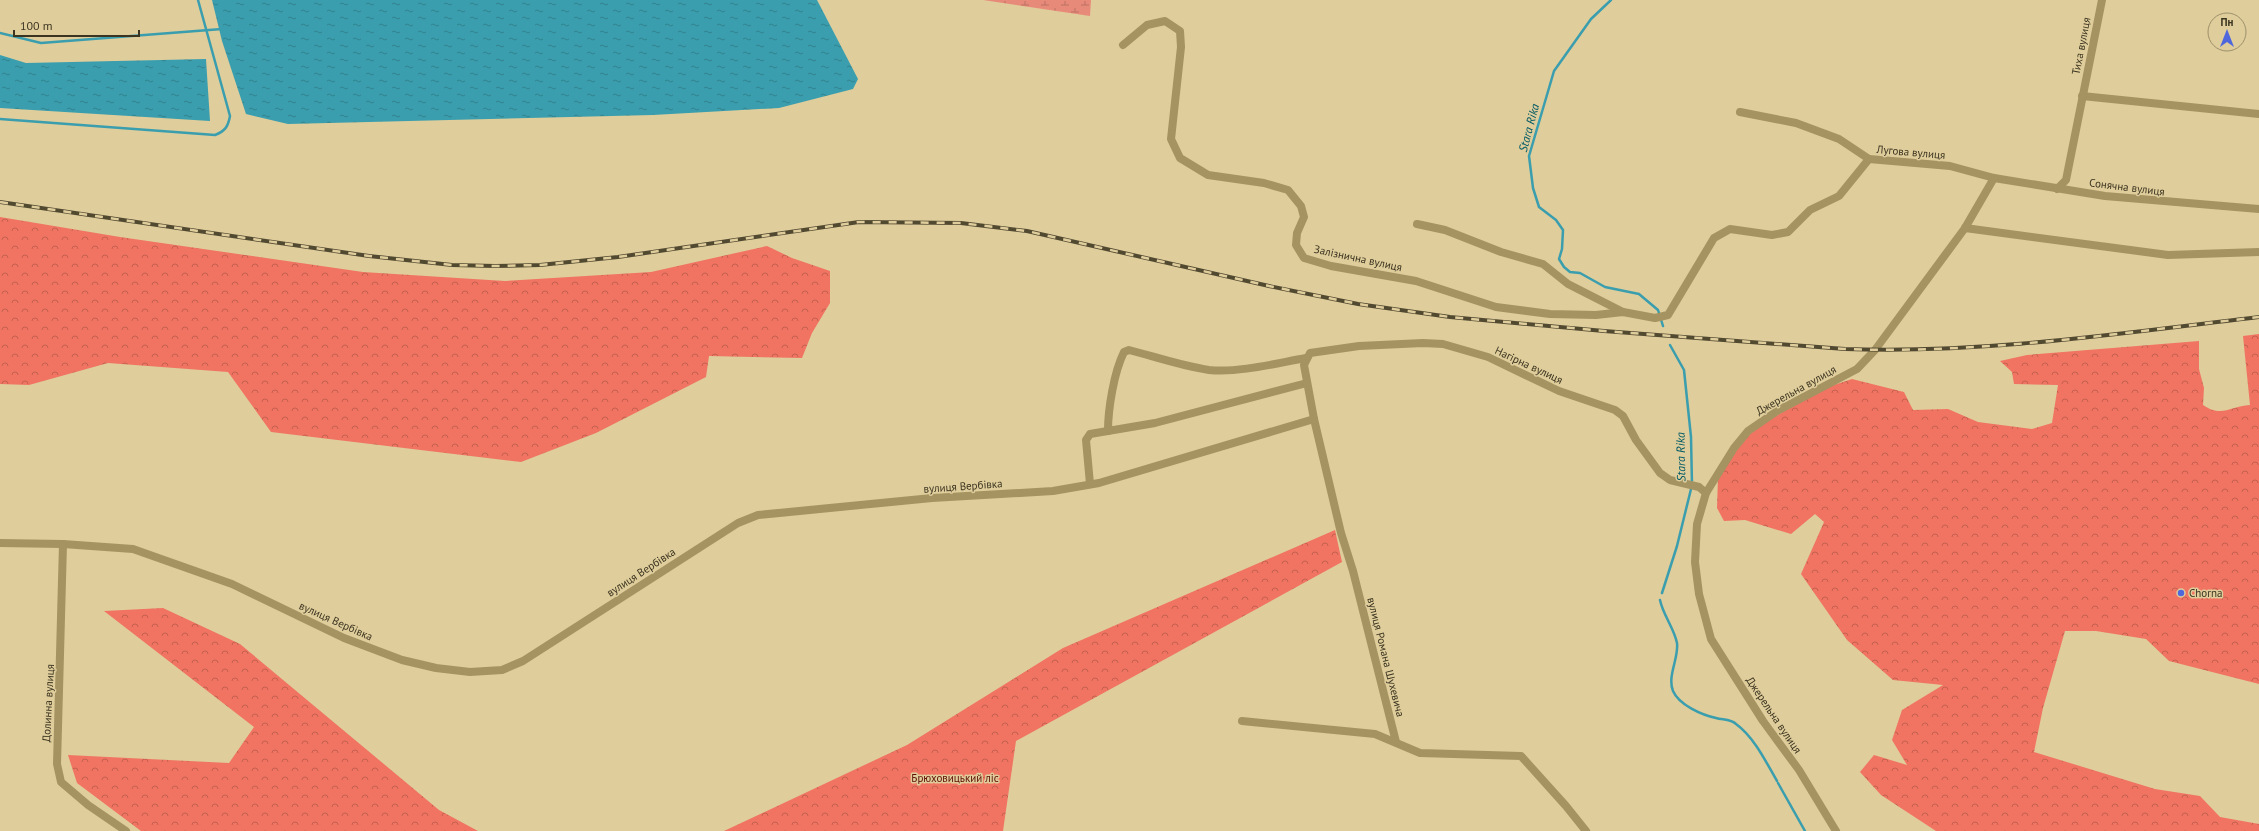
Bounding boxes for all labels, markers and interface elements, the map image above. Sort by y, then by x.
scale bar [14,12,139,38]
north arrow [2207,12,2247,52]
text: Пн [2221,15,2234,29]
street label: Тиха вулиця [2069,16,2093,76]
text: 100 m [20,18,53,33]
water label: Stara Rika [1515,102,1542,154]
street label: Лугова вулиця [1875,142,1946,162]
street label: Сонячна вулиця [2088,175,2166,199]
street label: Залізнична вулиця [1313,242,1403,274]
street label: Нагірна вулиця [1493,343,1565,387]
street label: Джерельна вулиця [1753,362,1839,418]
water label: Stara Rika [1673,432,1688,482]
street label: вулиця Вербівка [923,476,1003,496]
street label: вулиця Вербівка [604,545,678,599]
place label: Chorna [2189,586,2222,600]
marker: Chorna [2176,588,2186,598]
street label: вулиця Романа Шухевича [1364,596,1408,718]
street label: вулиця Вербівка [297,598,375,644]
street label: Долинна вулиця [39,664,57,742]
street label: Джерельна вулиця [1743,674,1805,756]
park label: Брюховицький ліс [911,771,999,785]

